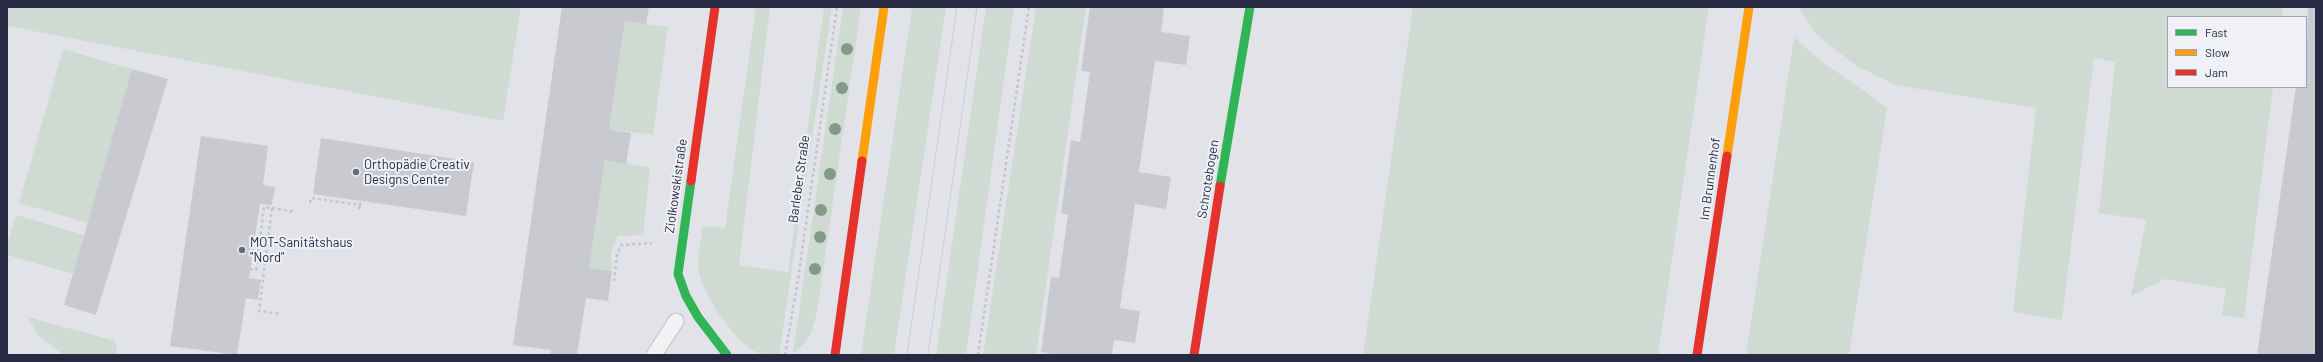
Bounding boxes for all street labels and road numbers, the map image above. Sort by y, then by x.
street label: Barleber Straße [785,134,813,224]
street label: Im Brunnenhof [1697,137,1723,221]
street label: Ziolkowskistraße [662,138,690,234]
street label: Schrotebogen [1194,139,1222,219]

